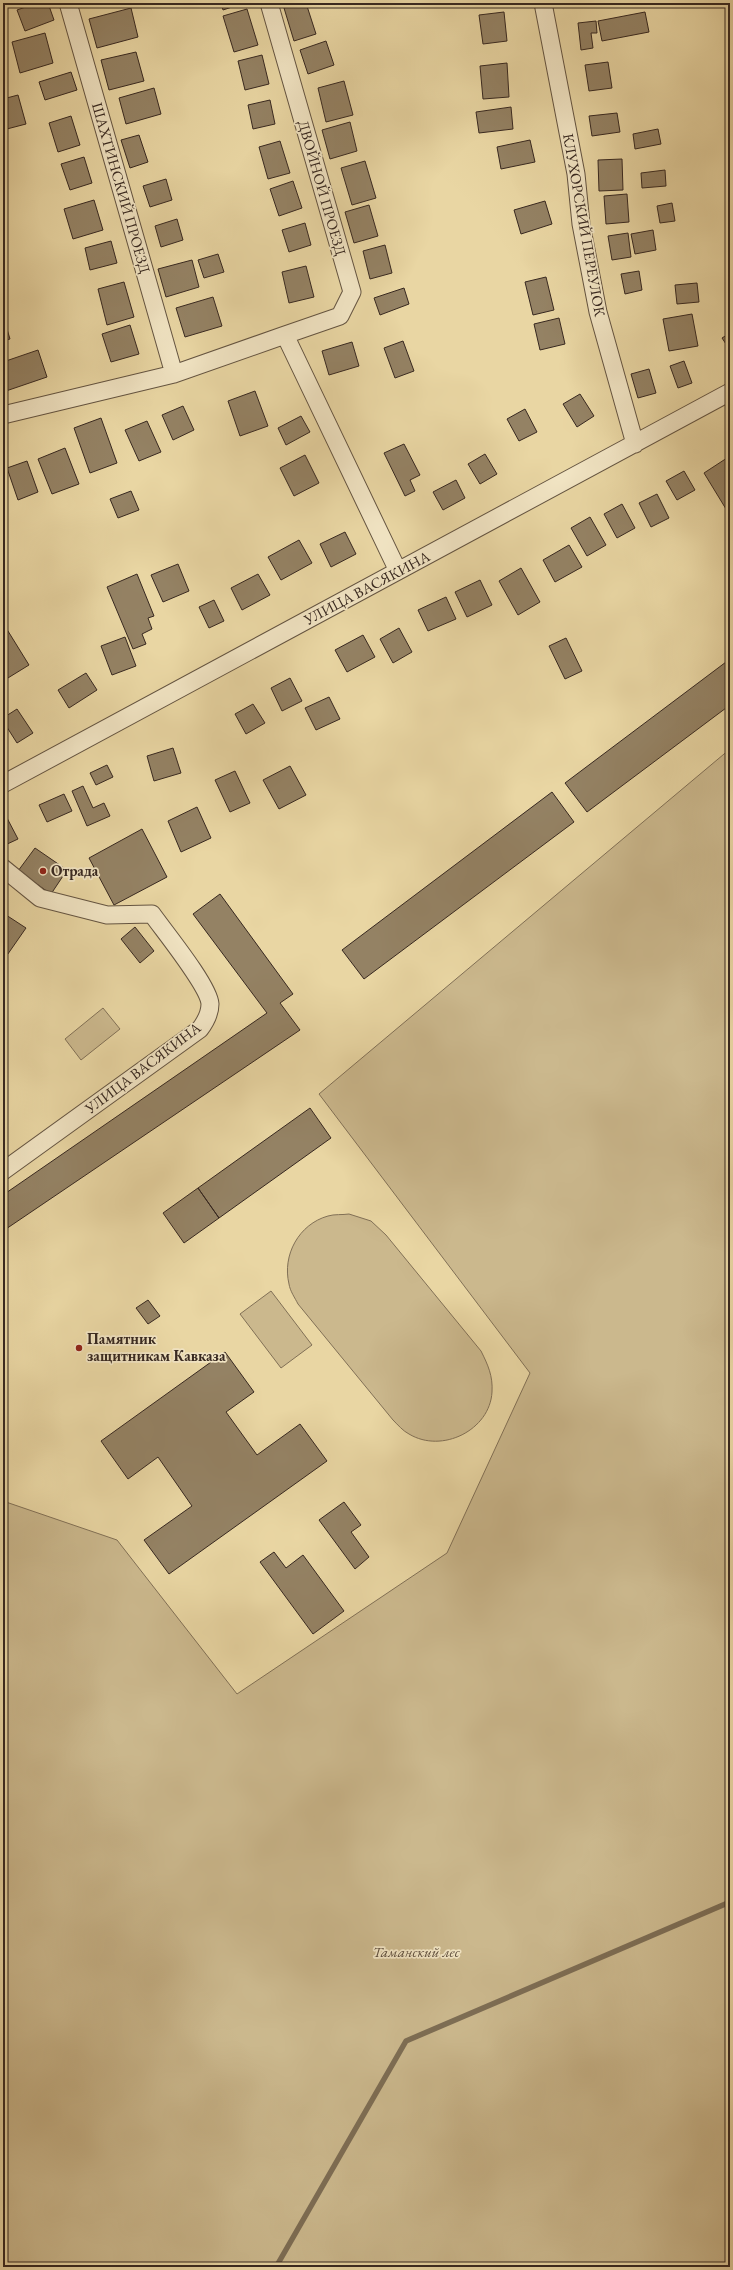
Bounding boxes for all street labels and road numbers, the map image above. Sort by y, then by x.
street label: ШАХТИНСКИЙ ПРОЕЗД [88,100,155,276]
street label: ДВОЙНОЙ ПРОЕЗД [294,118,351,258]
street label: КЛУХОРСКИЙ ПЕРЕУЛОК [559,132,610,318]
street label: УЛИЦА ВАСЯКИНА [300,546,434,629]
street label: УЛИЦА ВАСЯКИНА [80,1017,205,1118]

